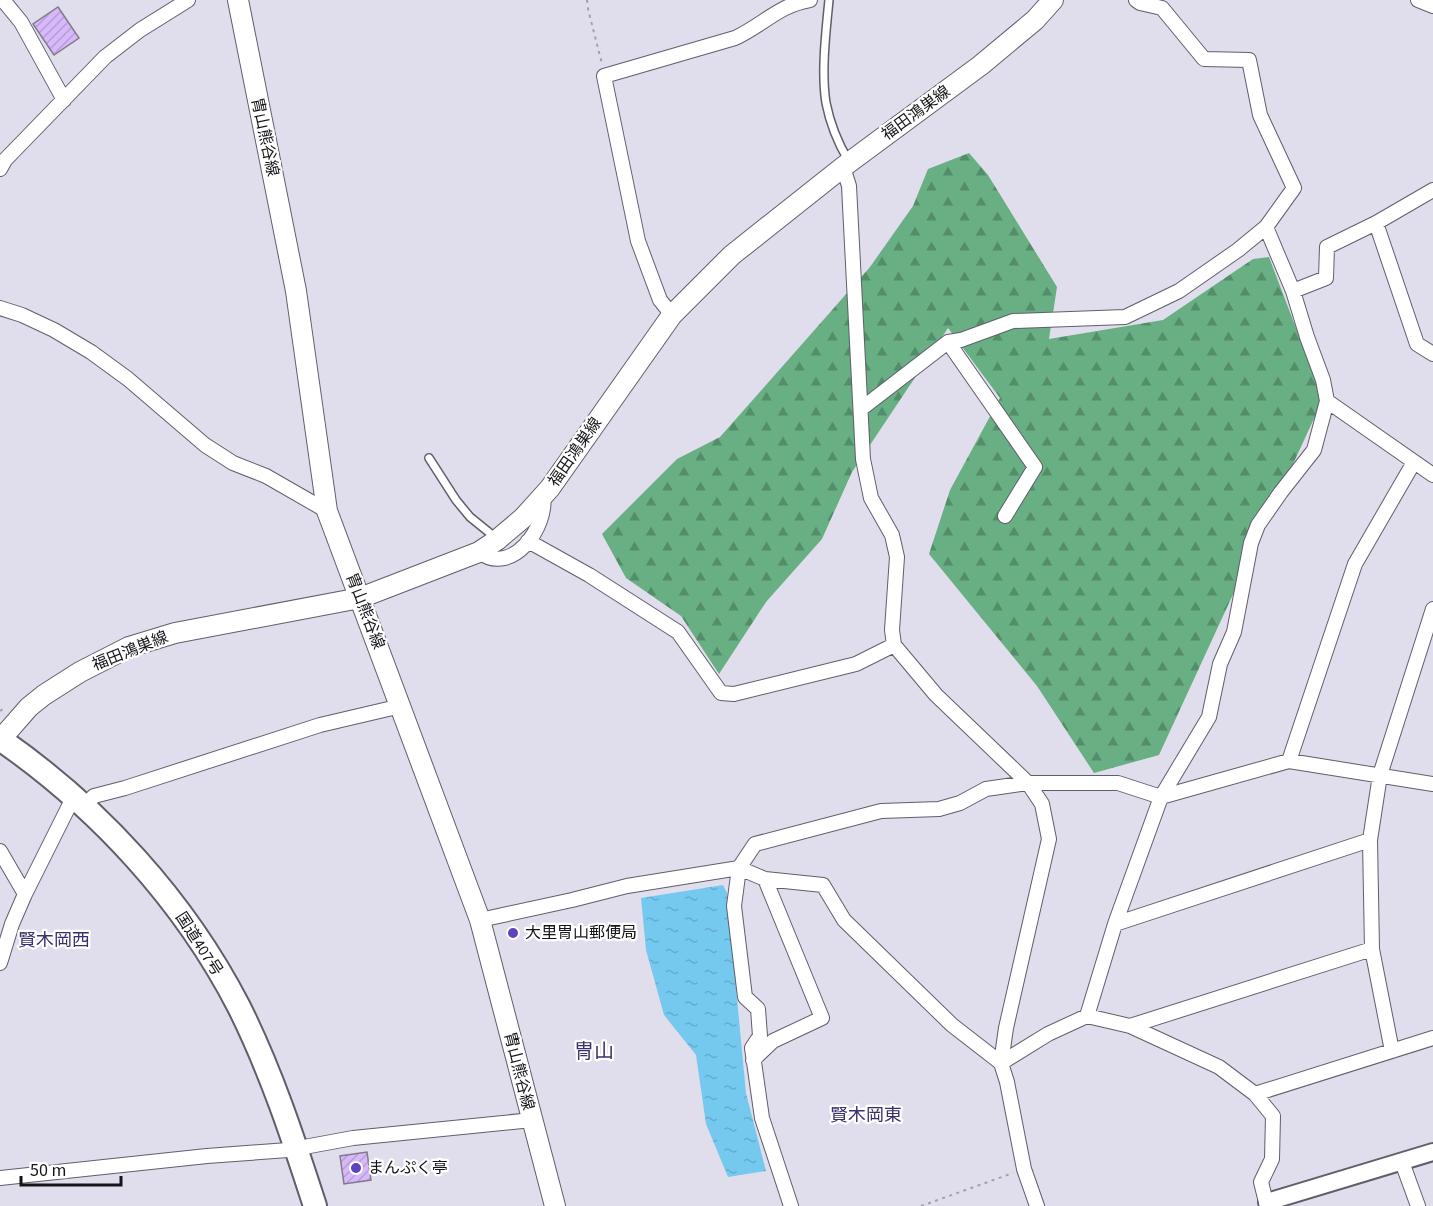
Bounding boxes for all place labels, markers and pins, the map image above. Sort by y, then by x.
place label: 大里冑山郵便局 [525,922,637,944]
marker: 大里冑山郵便局 [506,926,520,940]
place label: まんぷく亭 [368,1157,448,1179]
marker: まんぷく亭 [349,1161,363,1175]

